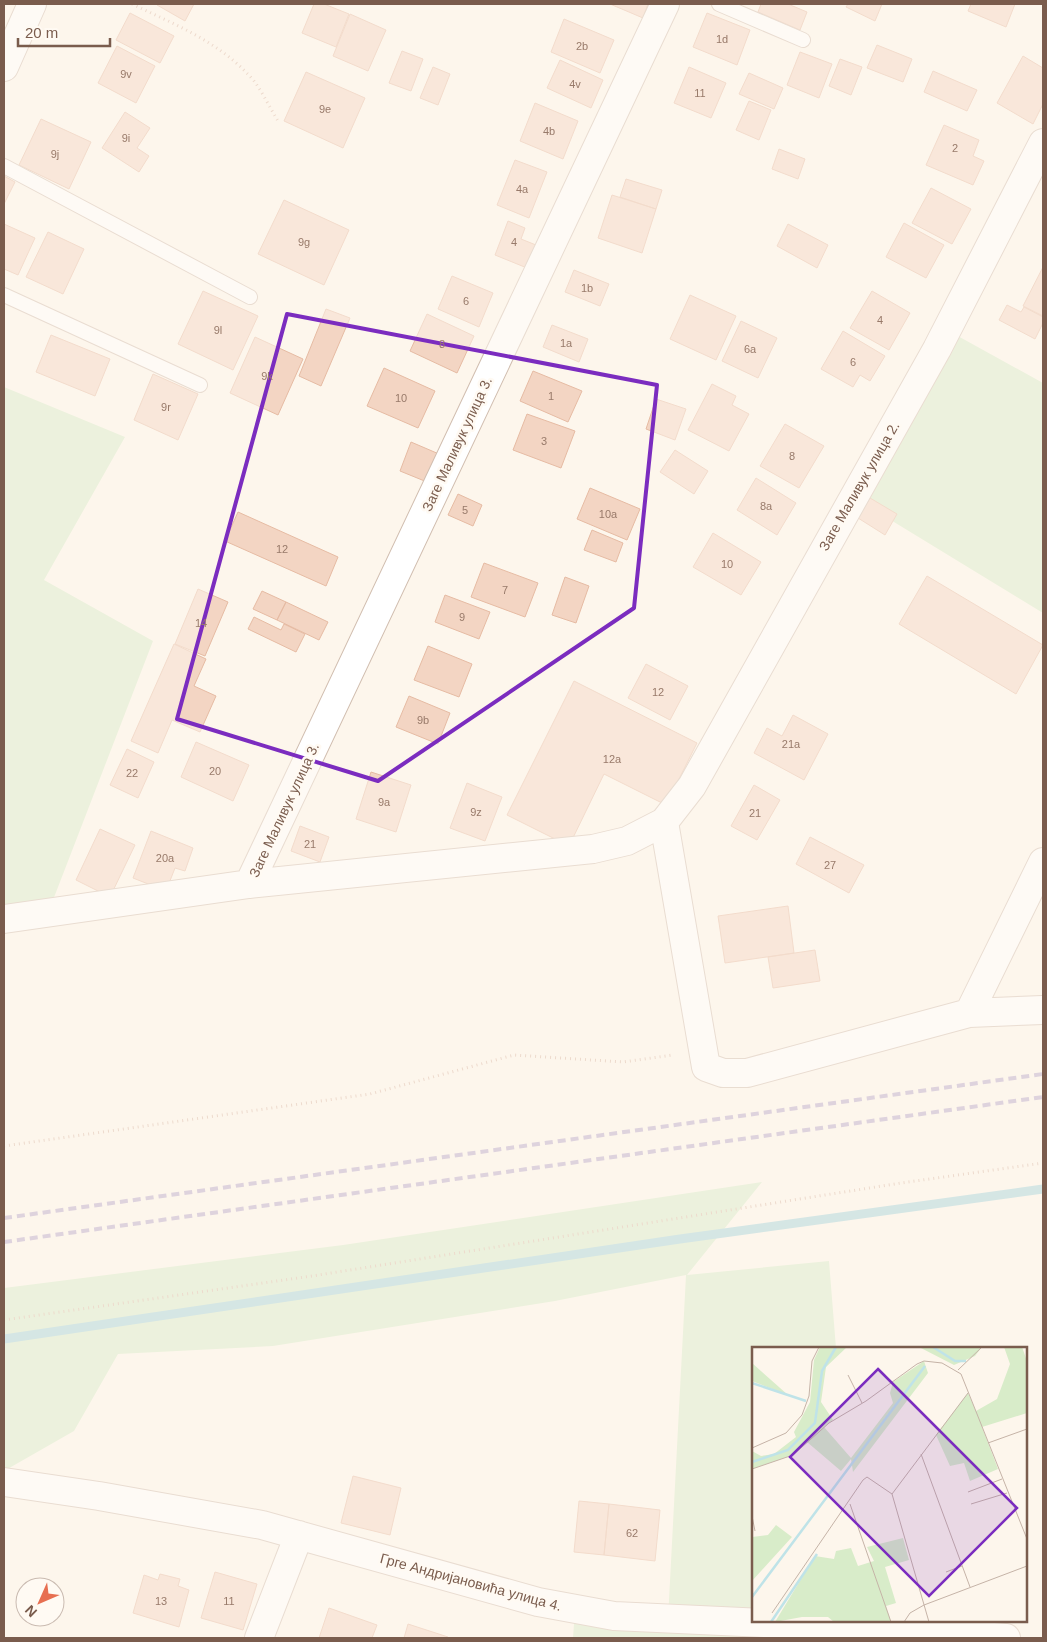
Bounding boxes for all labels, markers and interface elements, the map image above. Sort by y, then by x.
scale bar [18,15,110,47]
text: 20 m [25,24,58,41]
house number: 1d [716,33,728,45]
house number: 2b [576,40,588,52]
house number: 9v [120,68,132,80]
house number: 4v [569,78,581,90]
house number: 11 [694,87,706,99]
house number: 9e [319,103,331,115]
house number: 4b [543,125,555,137]
house number: 9i [122,132,130,144]
house number: 2 [952,142,958,154]
house number: 9j [51,148,59,160]
house number: 4a [516,183,529,195]
house number: 9g [298,236,310,248]
house number: 4 [511,236,517,248]
house number: 1b [581,282,593,294]
house number: 6 [463,295,469,307]
house number: 4 [877,314,883,326]
house number: 9l [214,324,222,336]
house number: 1a [560,337,573,349]
house number: 8 [439,338,445,350]
house number: 6a [744,343,757,355]
house number: 6 [850,356,856,368]
house number: 9k [261,370,273,382]
street label: Заге Маливук улица 3. [419,374,495,514]
house number: 1 [548,390,554,402]
house number: 10 [395,392,407,404]
house number: 9r [161,401,171,413]
street label: Заге Маливук улица 2. [815,419,903,553]
house number: 3 [541,435,547,447]
house number: 8 [789,450,795,462]
house number: 8a [760,500,773,512]
house number: 5 [462,504,468,516]
house number: 10a [599,508,618,520]
house number: 12 [276,543,288,555]
house number: 10 [721,558,733,570]
house number: 7 [502,584,508,596]
house number: 9 [459,611,465,623]
house number: 14 [195,617,207,629]
house number: 12 [652,686,664,698]
house number: 9b [417,714,429,726]
house number: 21a [782,738,801,750]
street label: Заге Маливук улица 3. [246,740,322,880]
house number: 12a [603,753,622,765]
house number: 20 [209,765,221,777]
house number: 22 [126,767,138,779]
house number: 9a [378,796,391,808]
house number: 9z [470,806,482,818]
house number: 21 [749,807,761,819]
house number: 21 [304,838,316,850]
house number: 20a [156,852,175,864]
house number: 27 [824,859,836,871]
inset map [752,1347,1027,1622]
house number: 62 [626,1527,638,1539]
street label: Грге Андријановића улица 4. [379,1550,563,1614]
north arrow [15,1577,65,1627]
house number: 13 [155,1595,167,1607]
house number: 11 [223,1595,235,1607]
text: N [22,1602,40,1620]

